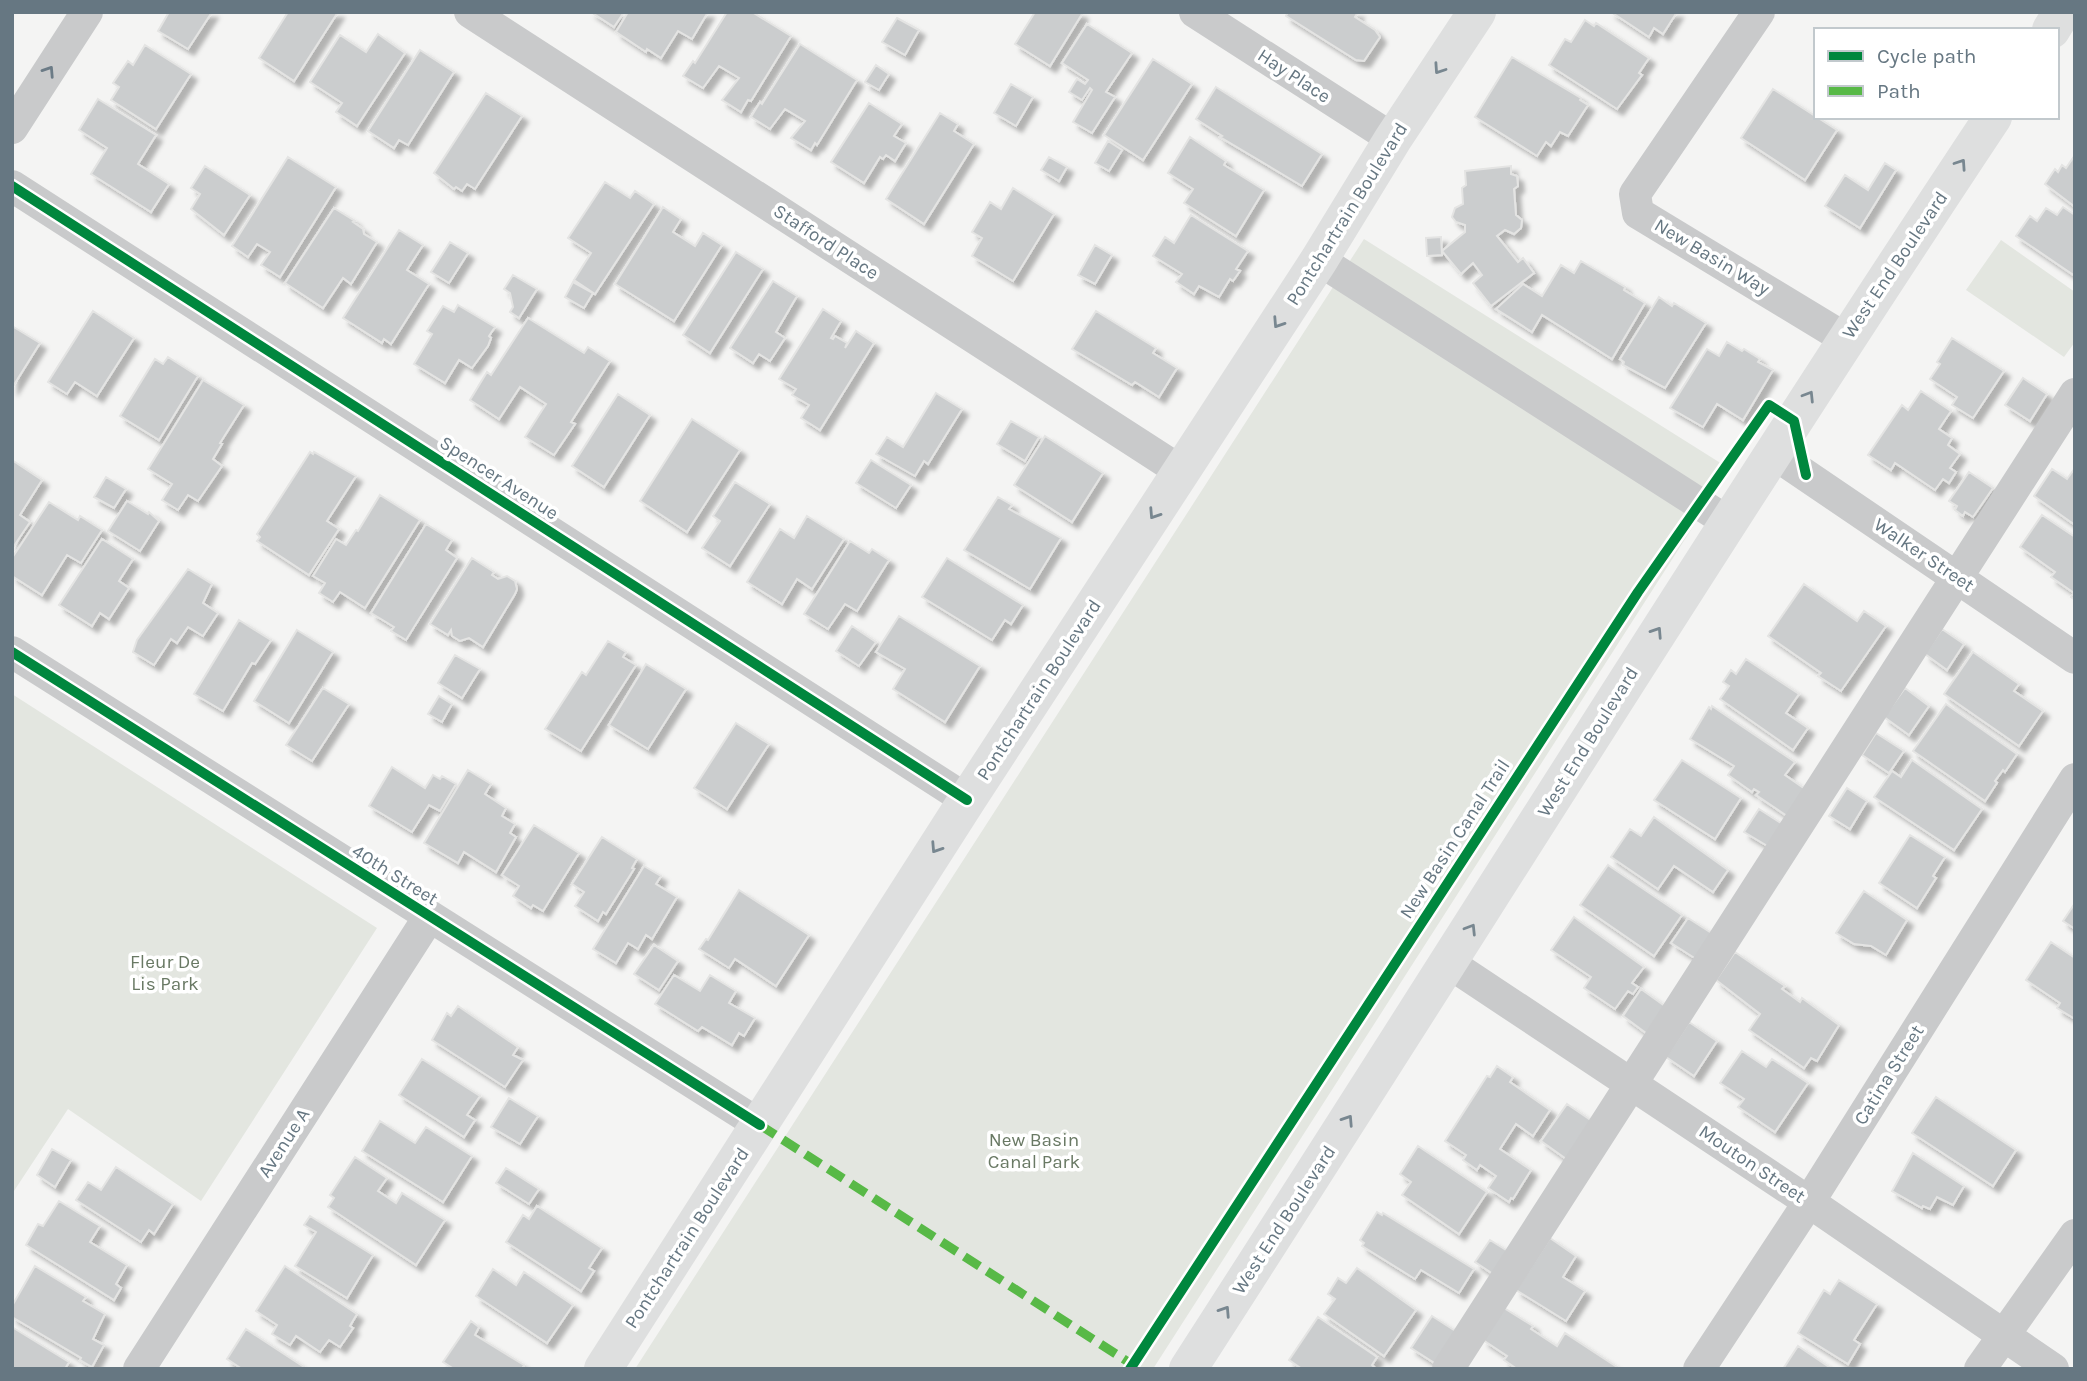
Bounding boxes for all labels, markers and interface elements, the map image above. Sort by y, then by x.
legend [1814,28,2059,119]
street label: Hay Place [1253,44,1335,108]
text: Cycle path [1877,44,1977,68]
one-way arrow [1435,61,1447,74]
one-way arrow [41,65,54,78]
text: Path [1877,79,1921,103]
street label: Pontchartrain Boulevard [1282,119,1412,309]
one-way arrow [1953,159,1966,172]
street label: West End Boulevard [1838,187,1952,343]
street label: Stafford Place [769,200,883,284]
street label: New Basin Way [1650,214,1774,300]
one-way arrow [1273,316,1286,329]
one-way arrow [1801,390,1814,403]
street label: Spencer Avenue [435,431,563,525]
one-way arrow [1150,506,1163,519]
street label: Walker Street [1870,513,1978,597]
street label: Pontchartrain Boulevard [972,595,1106,785]
one-way arrow [1649,627,1662,640]
street label: West End Boulevard [1533,663,1643,821]
street label: New Basin Canal Trail [1395,755,1515,923]
street label: 40th Street [348,840,442,910]
one-way arrow [932,841,945,854]
one-way arrow [1462,923,1475,936]
park label: Fleur De Lis Park [130,951,200,995]
street label: Catina Street [1850,1021,1928,1129]
street label: Avenue A [254,1104,314,1182]
one-way arrow [1340,1115,1353,1128]
street label: Mouton Street [1695,1120,1809,1208]
park label: New Basin Canal Park [988,1129,1080,1173]
street label: West End Boulevard [1228,1142,1340,1298]
street label: Pontchartrain Boulevard [620,1143,754,1333]
one-way arrow [1217,1306,1230,1319]

